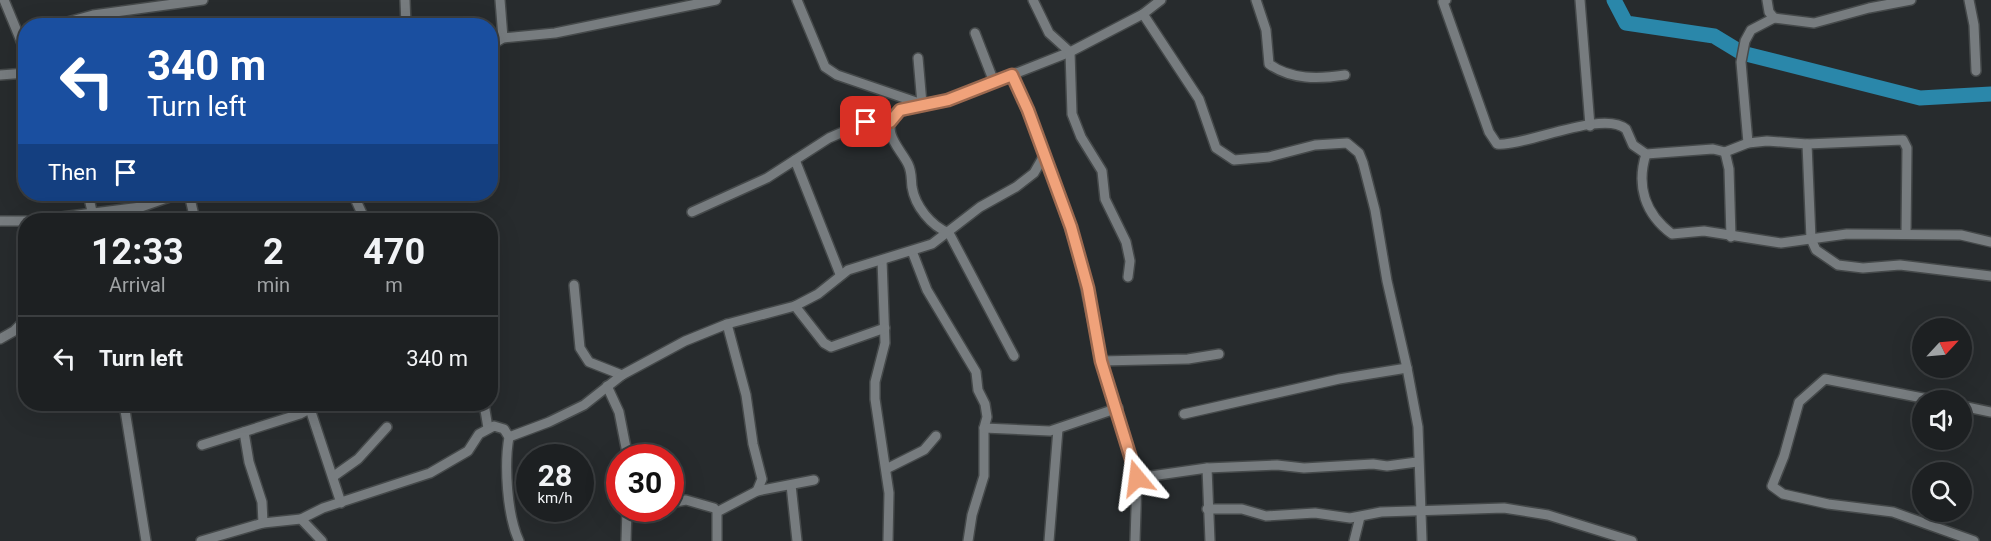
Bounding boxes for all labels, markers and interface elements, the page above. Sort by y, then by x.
text: 340 m [147,41,266,90]
icon: left [48,42,126,120]
text: Turn left [147,91,247,123]
pin [840,96,891,147]
icon: arrive [849,105,882,138]
icon: arrive [109,156,142,189]
text: Then [48,160,97,185]
text: 12:33 [91,231,184,273]
text: 2 [263,231,284,273]
text: 470 [363,231,425,273]
text: Arrival [109,273,166,297]
text: min [257,273,290,297]
text: m [385,273,403,297]
north arrow [1912,318,1972,378]
map controls [1912,318,1972,522]
icon: left [48,342,81,375]
text: Turn left [99,346,183,371]
text: 340 m [406,346,468,371]
button: sound [1912,390,1972,450]
speed limit sign: 30 [606,444,684,522]
position arrow [1105,446,1169,510]
text: 28 [538,458,572,493]
button: search [1912,462,1972,522]
text: km/h [537,489,573,507]

